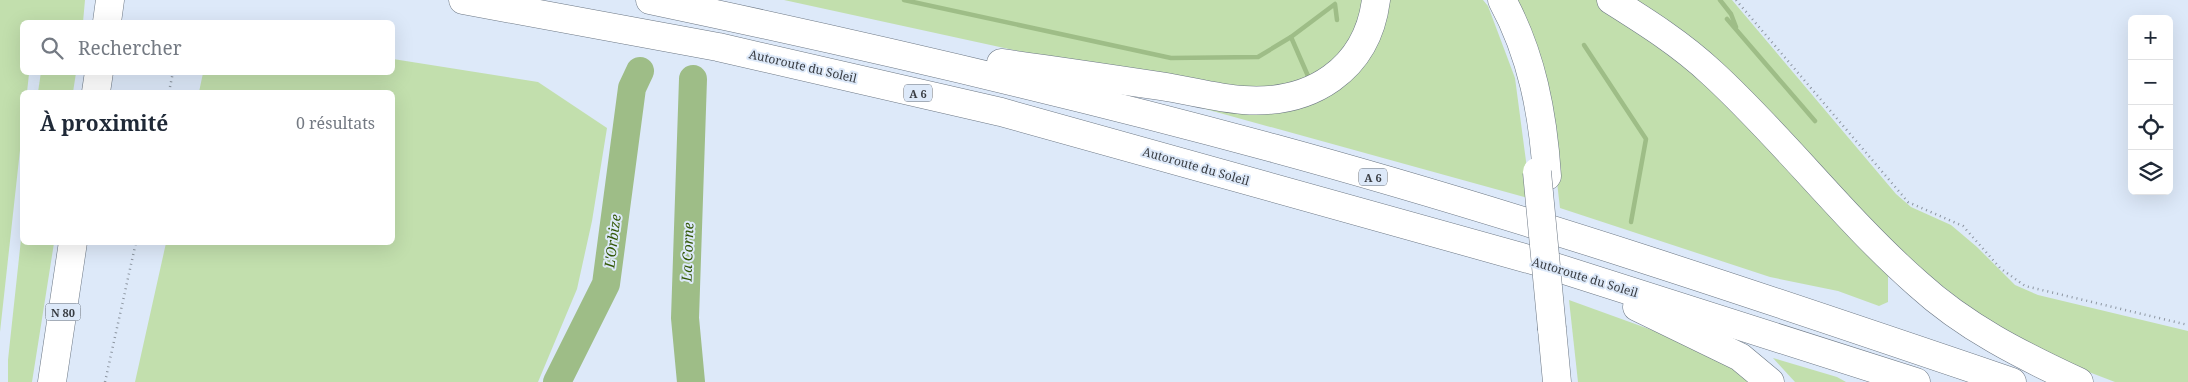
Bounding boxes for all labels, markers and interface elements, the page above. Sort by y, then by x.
map controls [2128,15,2173,195]
button: + [2128,15,2173,60]
search box [20,20,395,75]
icon: search [38,34,66,62]
text: Rechercher [78,35,182,61]
street label: Autoroute du Soleil [747,45,859,87]
button: − [2128,60,2173,105]
road number: A 6 [904,85,932,102]
button: locate [2128,105,2173,150]
text: À proximité [40,109,168,137]
text: 0 résultats [296,112,375,134]
street label: Autoroute du Soleil [1141,143,1252,189]
button: layers [2128,150,2173,195]
road number: A 6 [1359,168,1387,186]
water label: L'Orbize [599,213,625,270]
water label: La Corne [676,222,698,283]
street label: Autoroute du Soleil [1530,253,1640,301]
road number: N 80 [46,304,80,320]

